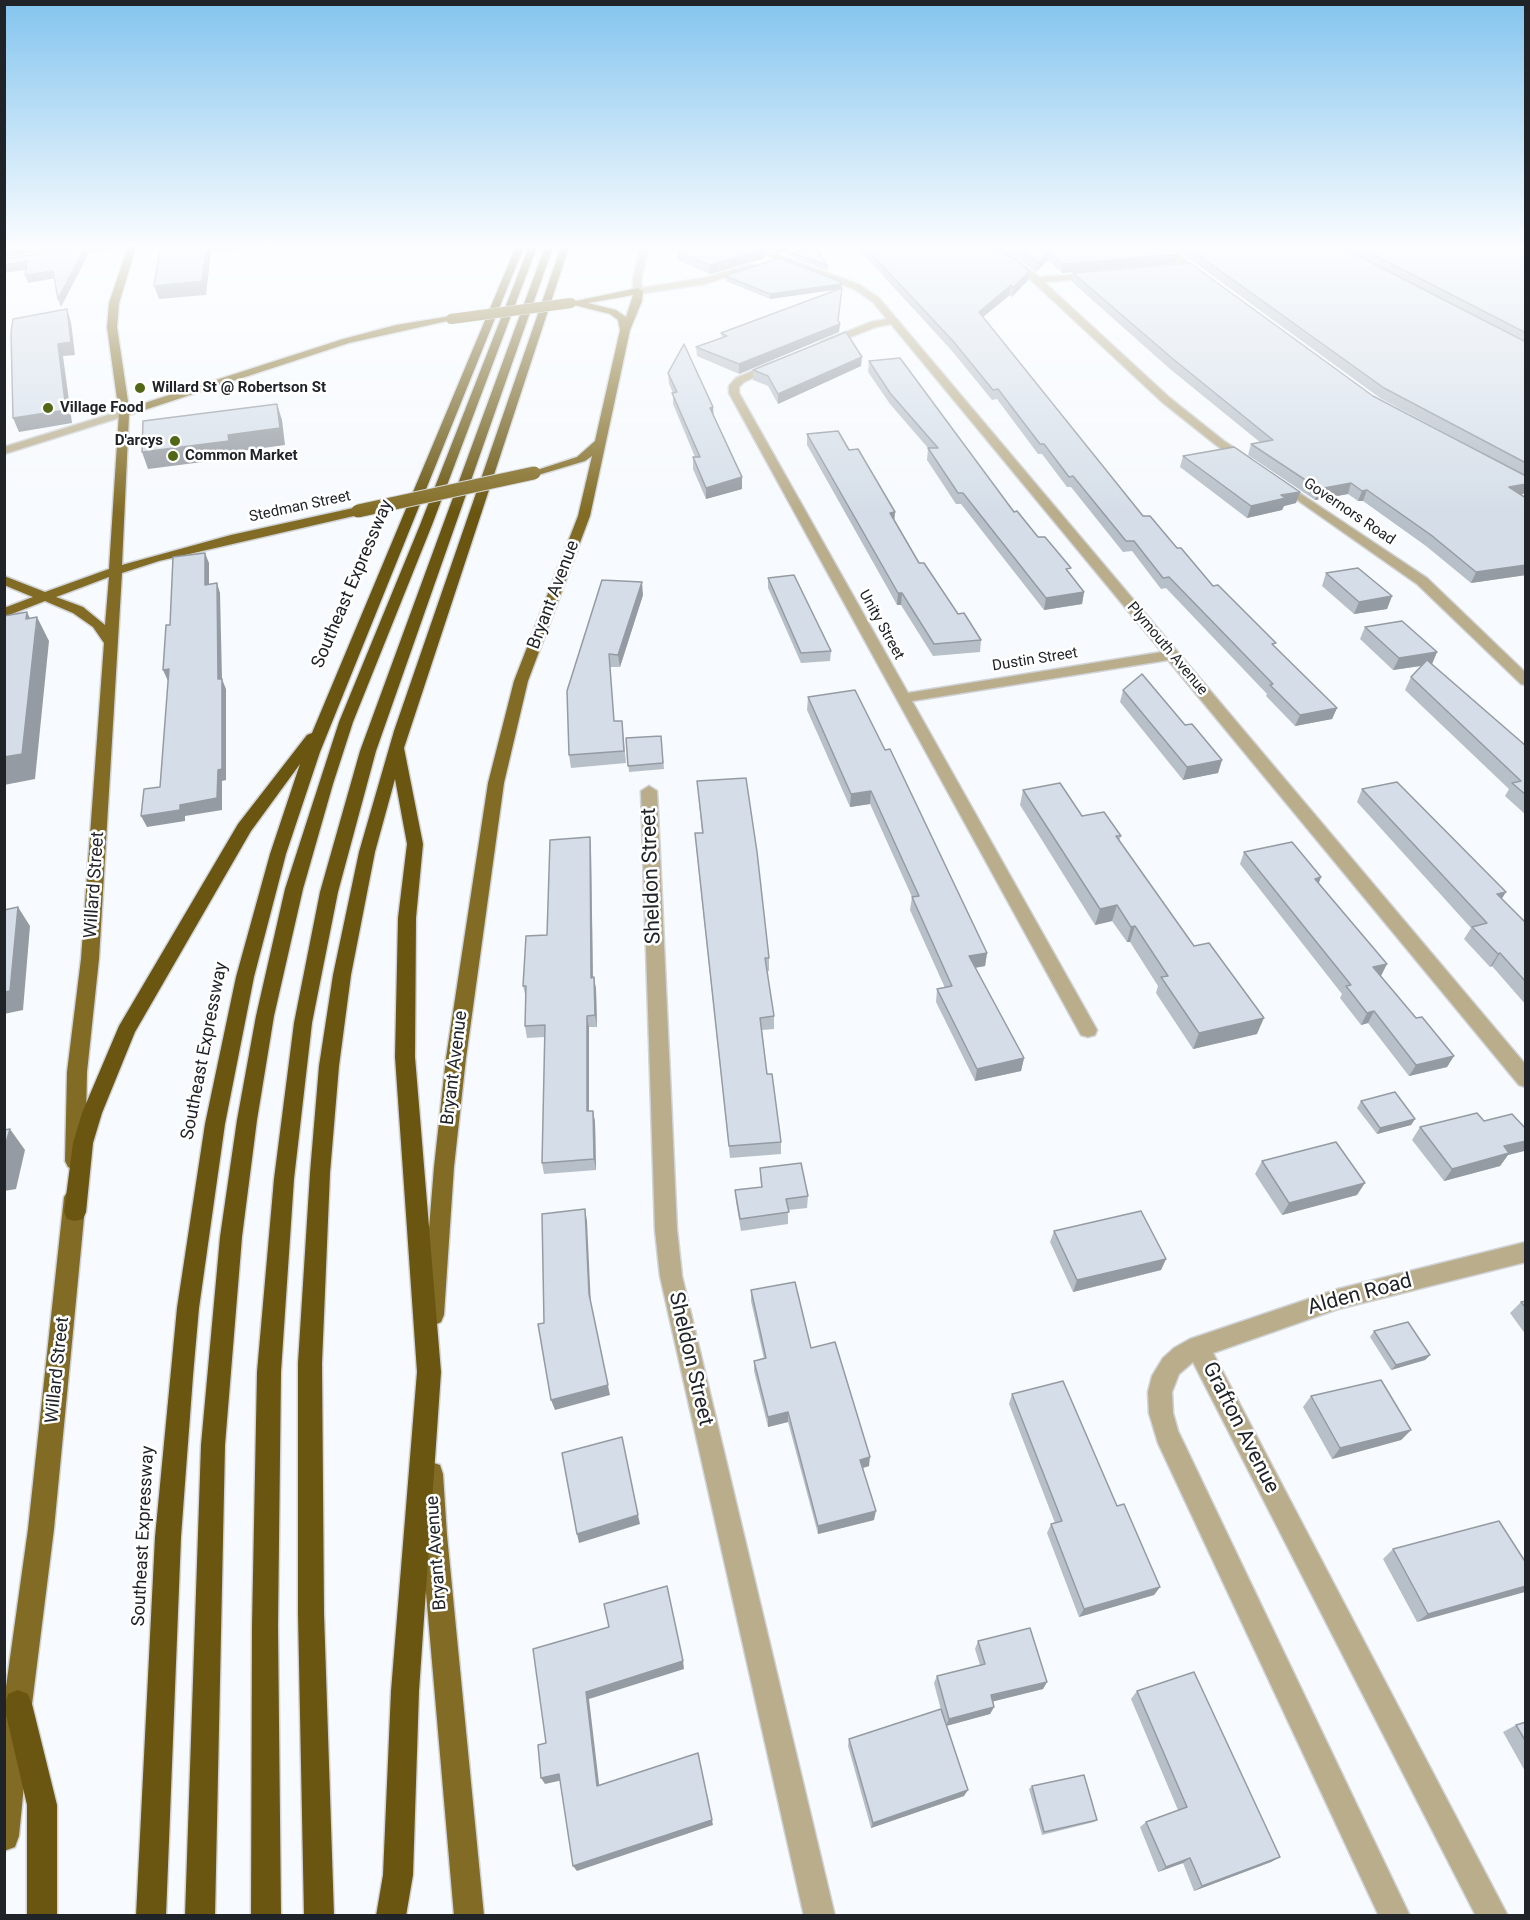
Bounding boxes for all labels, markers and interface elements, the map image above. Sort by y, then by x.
place label: Willard St @ Robertson St [152,379,326,397]
marker: Willard St @ Robertson St [133,381,147,395]
place label: Village Food [60,399,144,417]
marker: Village Food [41,401,55,415]
place label: D'arcys [115,432,163,450]
marker: D'arcys [168,434,182,448]
place label: Common Market [185,447,298,465]
marker: Common Market [166,449,180,463]
street label: Governors Road [1300,475,1398,549]
street label: Stedman Street [248,487,352,527]
street label: Southeast Expressway [308,497,398,671]
street label: Bryant Avenue [523,538,585,652]
street label: Unity Street [854,587,908,663]
street label: Plymouth Avenue [1123,599,1211,699]
street label: Dustin Street [991,644,1079,676]
street label: Sheldon Street [637,807,667,945]
street label: Willard Street [80,831,110,939]
street label: Southeast Expressway [177,960,233,1142]
street label: Bryant Avenue [437,1010,473,1126]
street label: Alden Road [1305,1269,1415,1321]
street label: Sheldon Street [662,1290,718,1428]
street label: Willard Street [42,1316,74,1424]
street label: Grafton Avenue [1196,1358,1284,1498]
street label: Southeast Expressway [128,1445,160,1627]
street label: Bryant Avenue [422,1495,452,1611]

